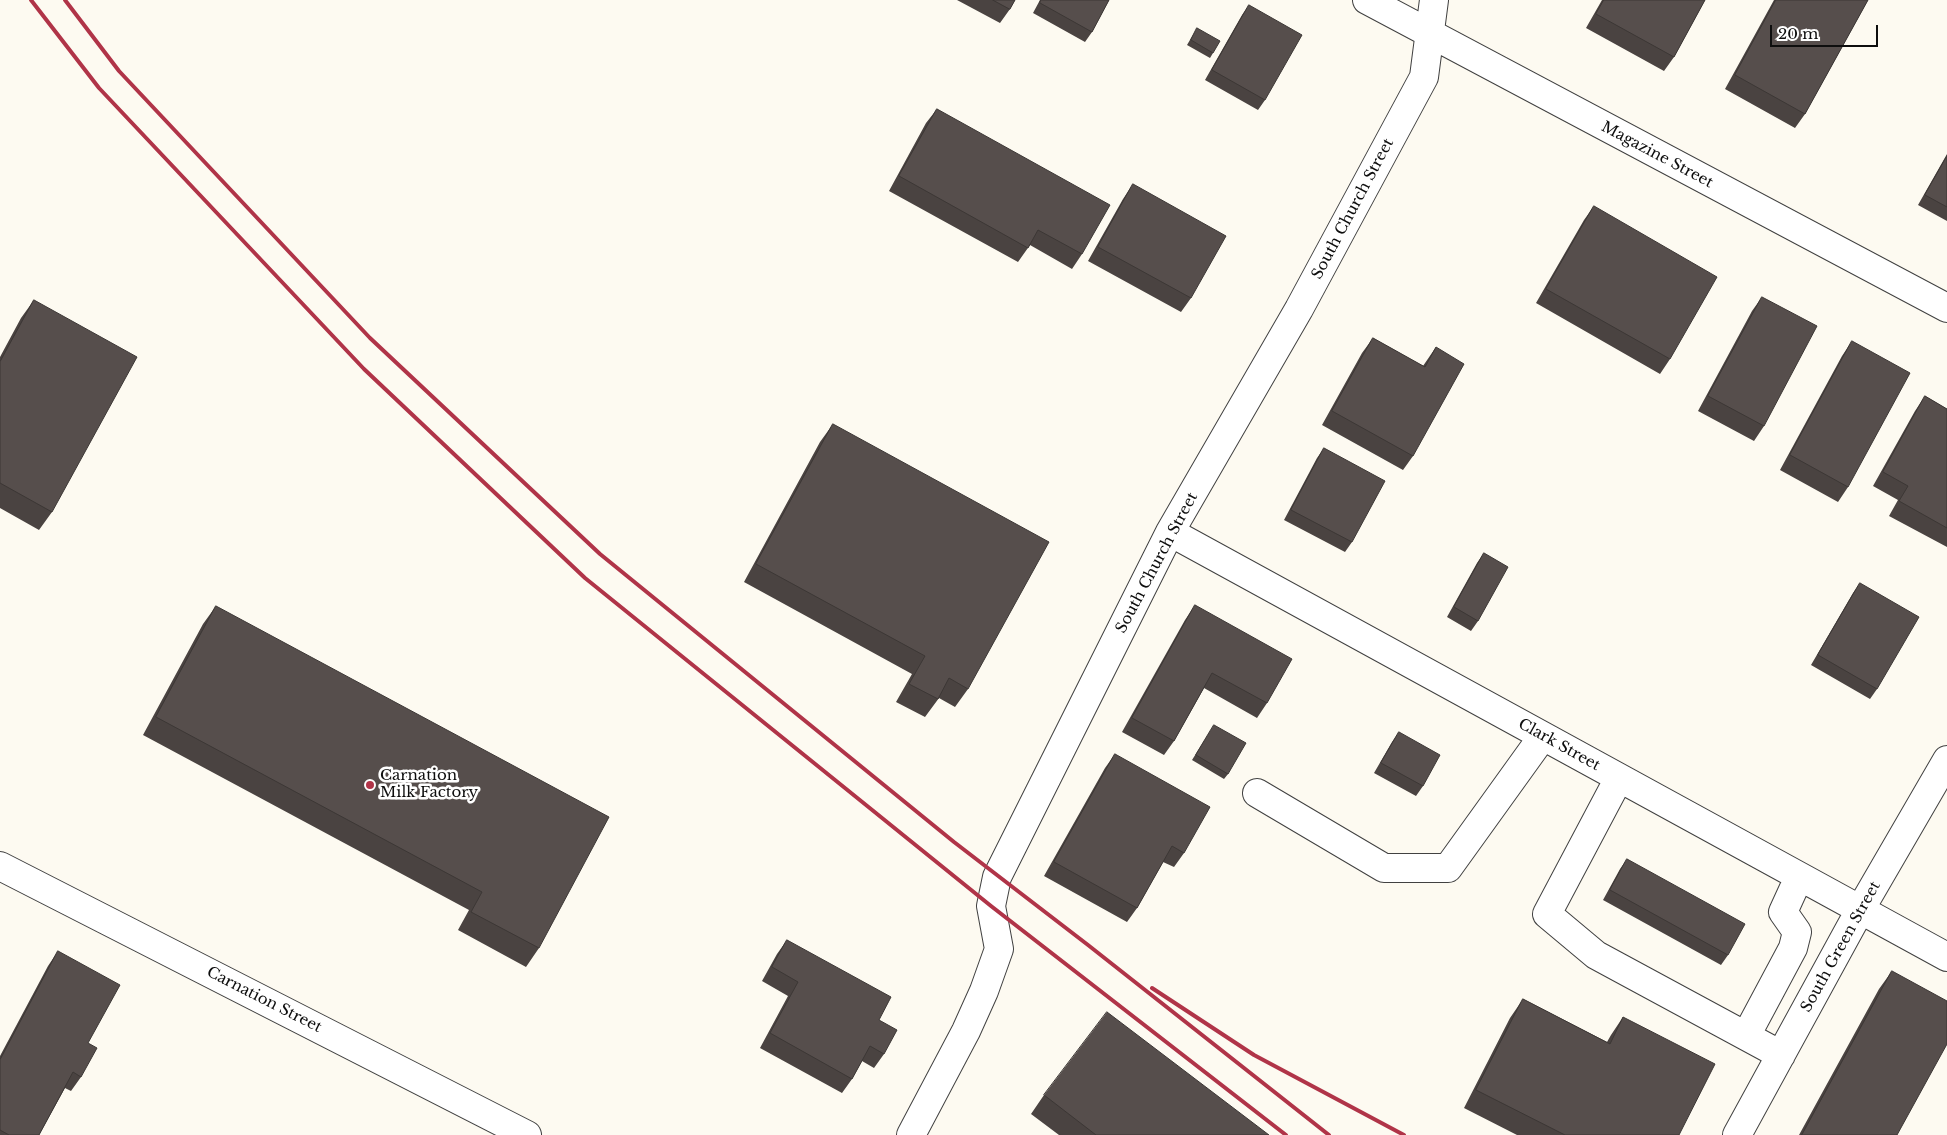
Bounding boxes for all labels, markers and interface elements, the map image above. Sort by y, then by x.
scale bar [1772,15,1880,47]
text: 20 m [1778,24,1818,43]
street label: Magazine Street [1598,118,1716,192]
street label: South Church Street [1308,135,1398,283]
street label: South Church Street [1112,489,1202,637]
street label: Clark Street [1515,715,1603,775]
place label: Carnation Milk Factory [380,767,478,802]
marker: Carnation Milk Factory [364,779,376,791]
street label: South Green Street [1798,878,1884,1016]
street label: Carnation Street [204,963,324,1037]

